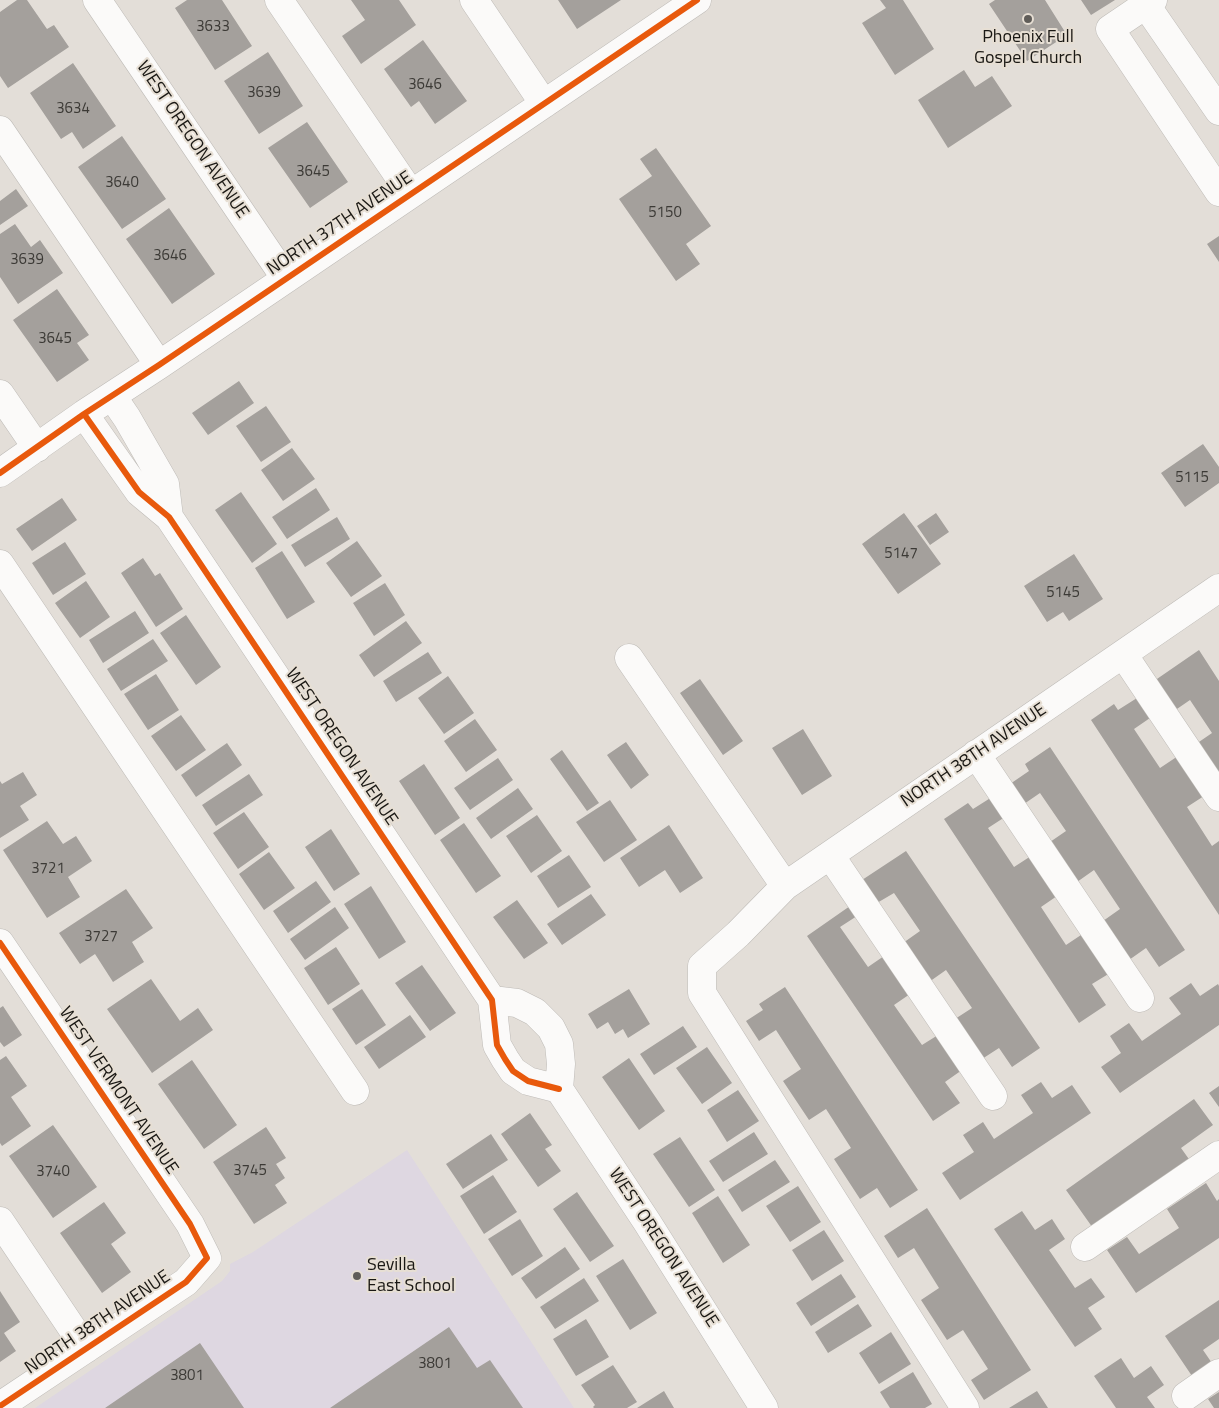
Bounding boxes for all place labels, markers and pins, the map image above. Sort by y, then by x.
marker: Phoenix Full Gospel Church [1022,13,1034,25]
place label: Phoenix Full Gospel Church [974,27,1082,70]
place label: Sevilla East School [367,1255,455,1298]
marker: Sevilla East School [351,1270,363,1282]

